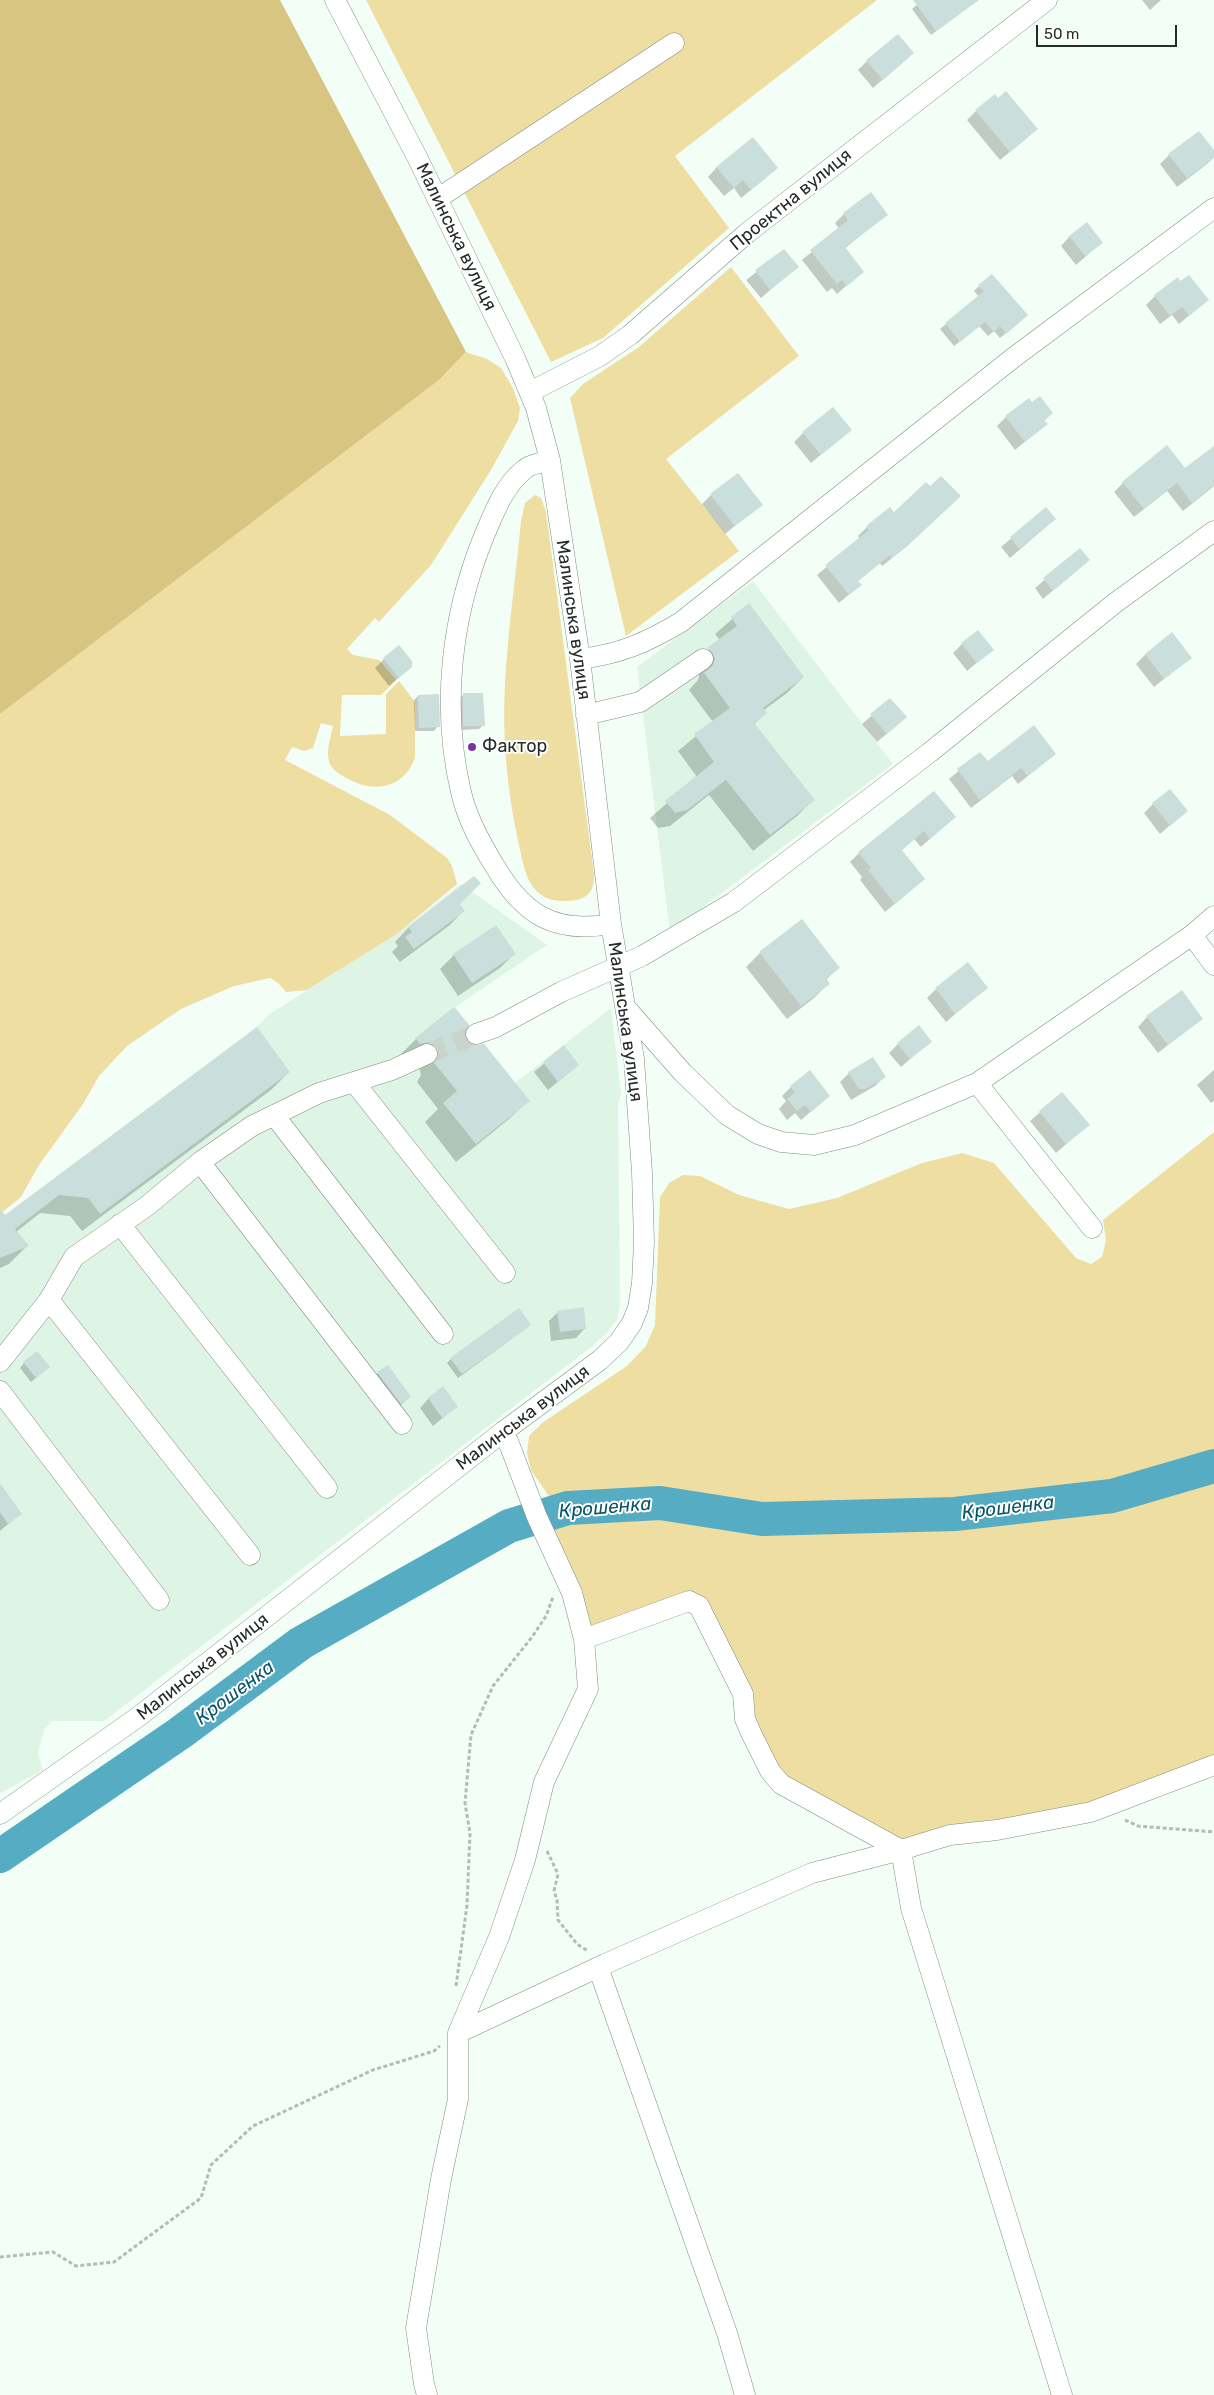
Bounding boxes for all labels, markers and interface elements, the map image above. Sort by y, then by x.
scale bar [1039,15,1180,47]
text: 50 m [1044,25,1079,43]
street label: Проектна вулиця [726,144,856,256]
street label: Малинська вулиця [411,160,501,314]
street label: Малинська вулиця [551,539,595,701]
place label: Фактор [482,736,547,758]
marker: Фактор [466,741,478,753]
street label: Малинська вулиця [603,941,647,1103]
street label: Малинська вулиця [452,1361,594,1475]
water label: Крошенка [961,1491,1055,1525]
water label: Крошенка [558,1493,652,1523]
street label: Малинська вулиця [133,1609,273,1725]
water label: Крошенка [191,1656,279,1730]

